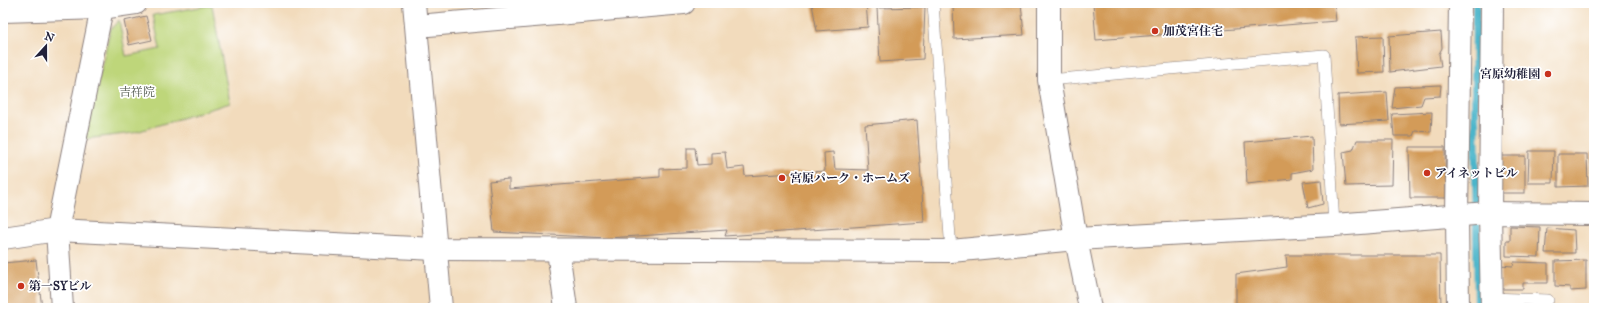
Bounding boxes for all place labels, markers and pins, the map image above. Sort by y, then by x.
place label: 加茂宮住宅 [1163,24,1223,38]
marker: 加茂宮住宅 [1150,26,1160,36]
place label: 宮原幼稚園 [1480,67,1540,81]
marker: 宮原幼稚園 [1543,69,1553,79]
place label: アイネットビル [1435,166,1518,180]
marker: アイネットビル [1422,168,1432,178]
place label: 宮原パーク・ホームズ [790,171,910,185]
marker: 宮原パーク・ホームズ [777,173,787,183]
place label: 第一SYビル [29,279,92,293]
marker: 第一SYビル [16,281,26,291]

